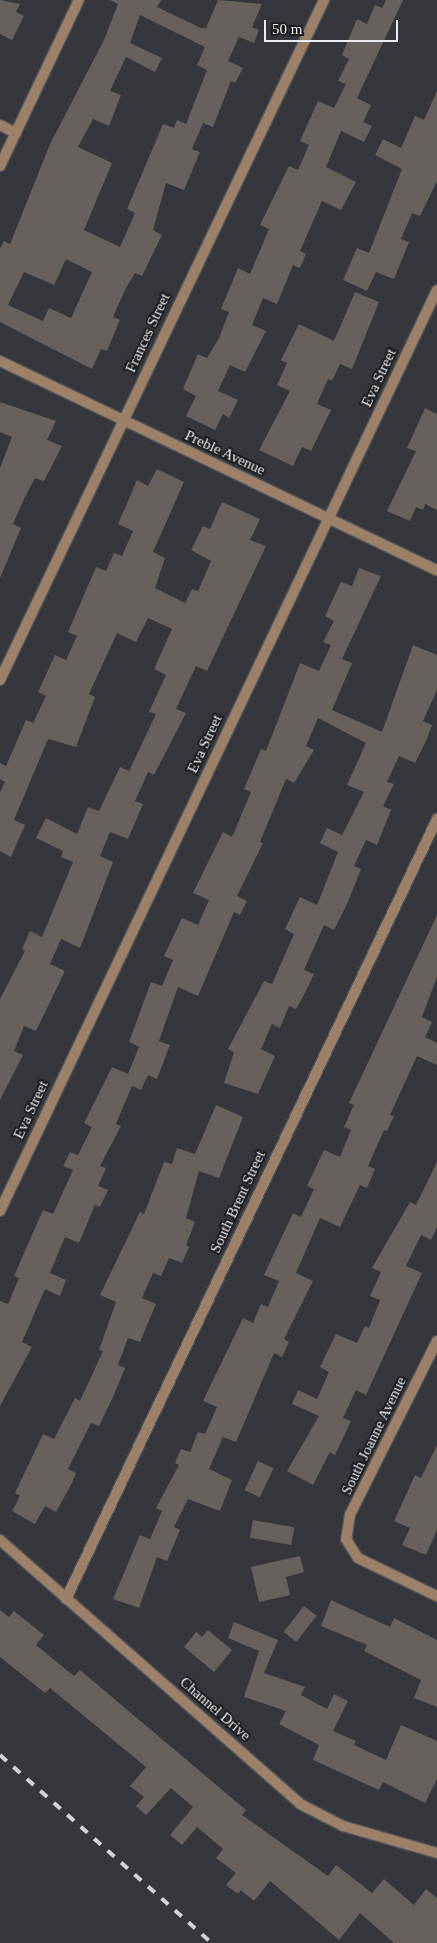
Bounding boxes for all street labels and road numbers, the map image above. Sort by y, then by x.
street label: Frances Street [122,291,174,375]
street label: Eva Street [358,346,400,410]
street label: Preble Avenue [181,426,269,480]
street label: Eva Street [184,712,226,776]
street label: Eva Street [10,1078,52,1142]
street label: South Brent Street [206,1148,270,1256]
street label: South Joanne Avenue [337,1374,411,1498]
street label: Channel Drive [176,1673,254,1745]

